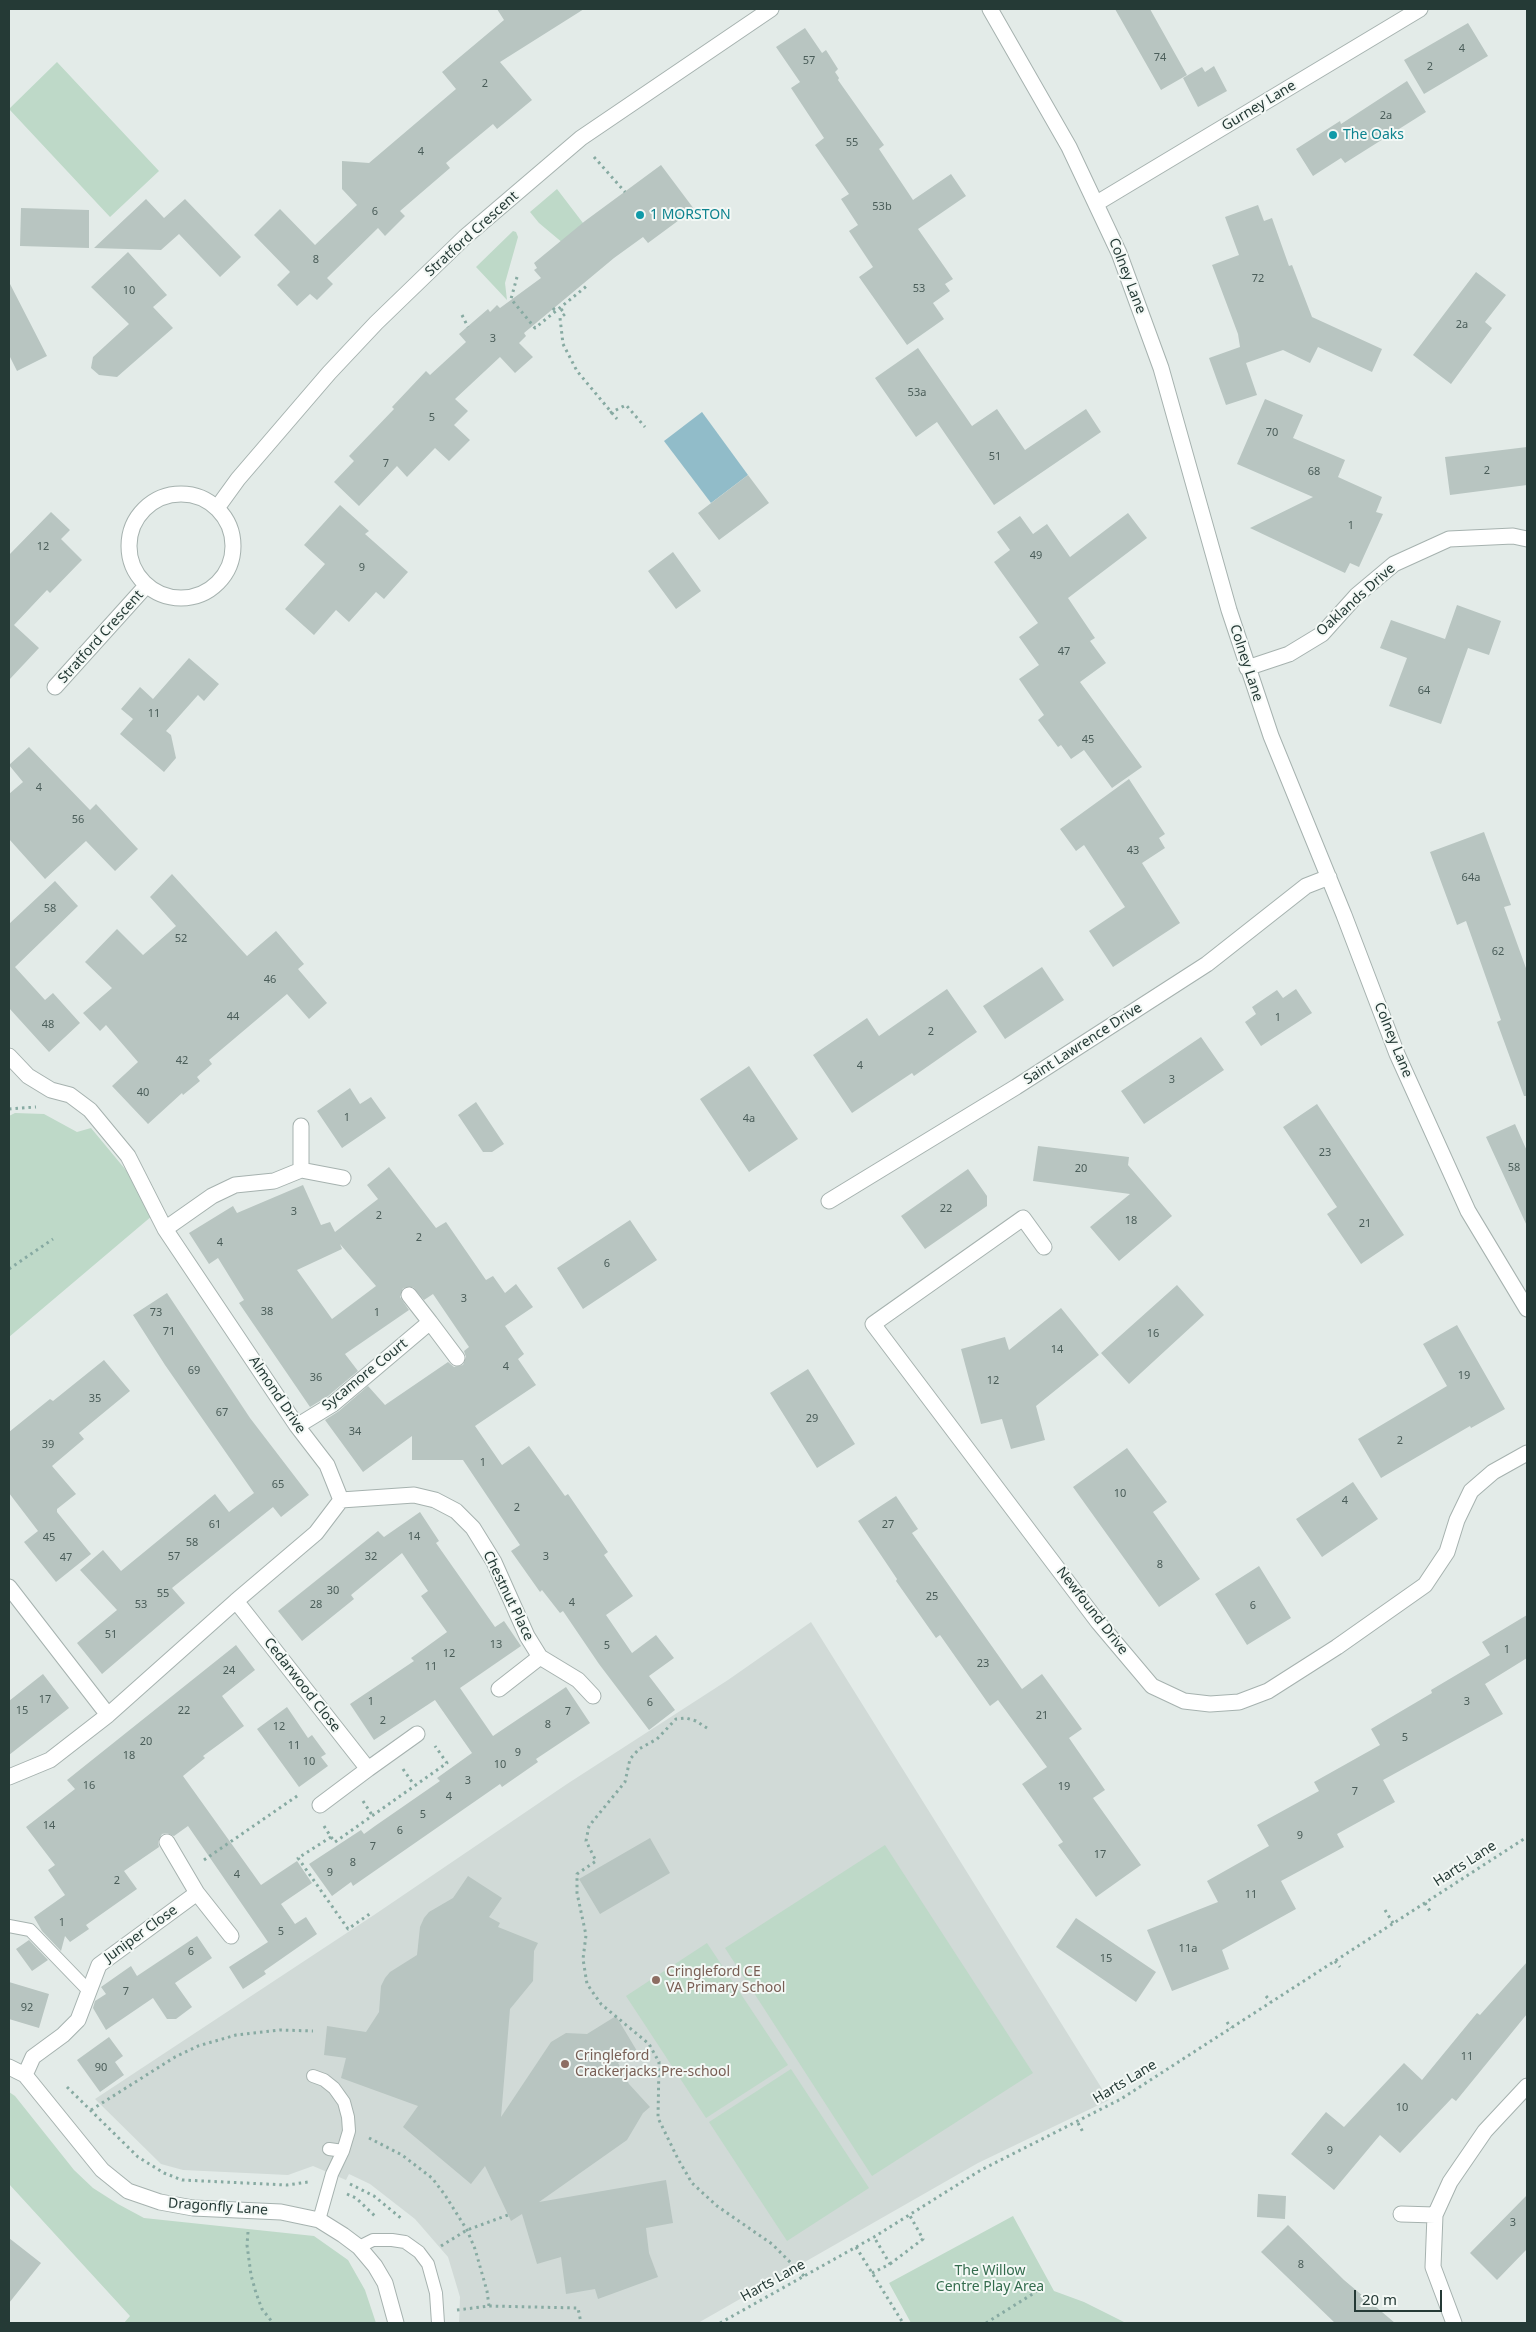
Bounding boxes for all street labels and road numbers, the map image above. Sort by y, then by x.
street label: Gurney Lane [1219,77,1299,135]
street label: Stratford Crescent [422,188,522,280]
street label: Colney Lane [1105,236,1149,316]
street label: Oaklands Drive [1313,560,1399,640]
street label: Stratford Crescent [55,587,147,687]
street label: Colney Lane [1226,622,1266,704]
street label: Saint Lawrence Drive [1021,999,1145,1089]
street label: Colney Lane [1370,1000,1416,1080]
street label: Sycamore Court [319,1335,411,1415]
street label: Almond Drive [245,1353,309,1437]
street label: Chestnut Place [479,1548,537,1644]
street label: Newfound Drive [1053,1564,1131,1658]
street label: Cedarwood Close [260,1635,344,1735]
street label: Harts Lane [1431,1838,1499,1890]
street label: Juniper Close [101,1902,181,1966]
street label: Harts Lane [1090,2056,1160,2108]
street label: Dragonfly Lane [167,2195,269,2219]
street label: Harts Lane [738,2256,808,2306]

